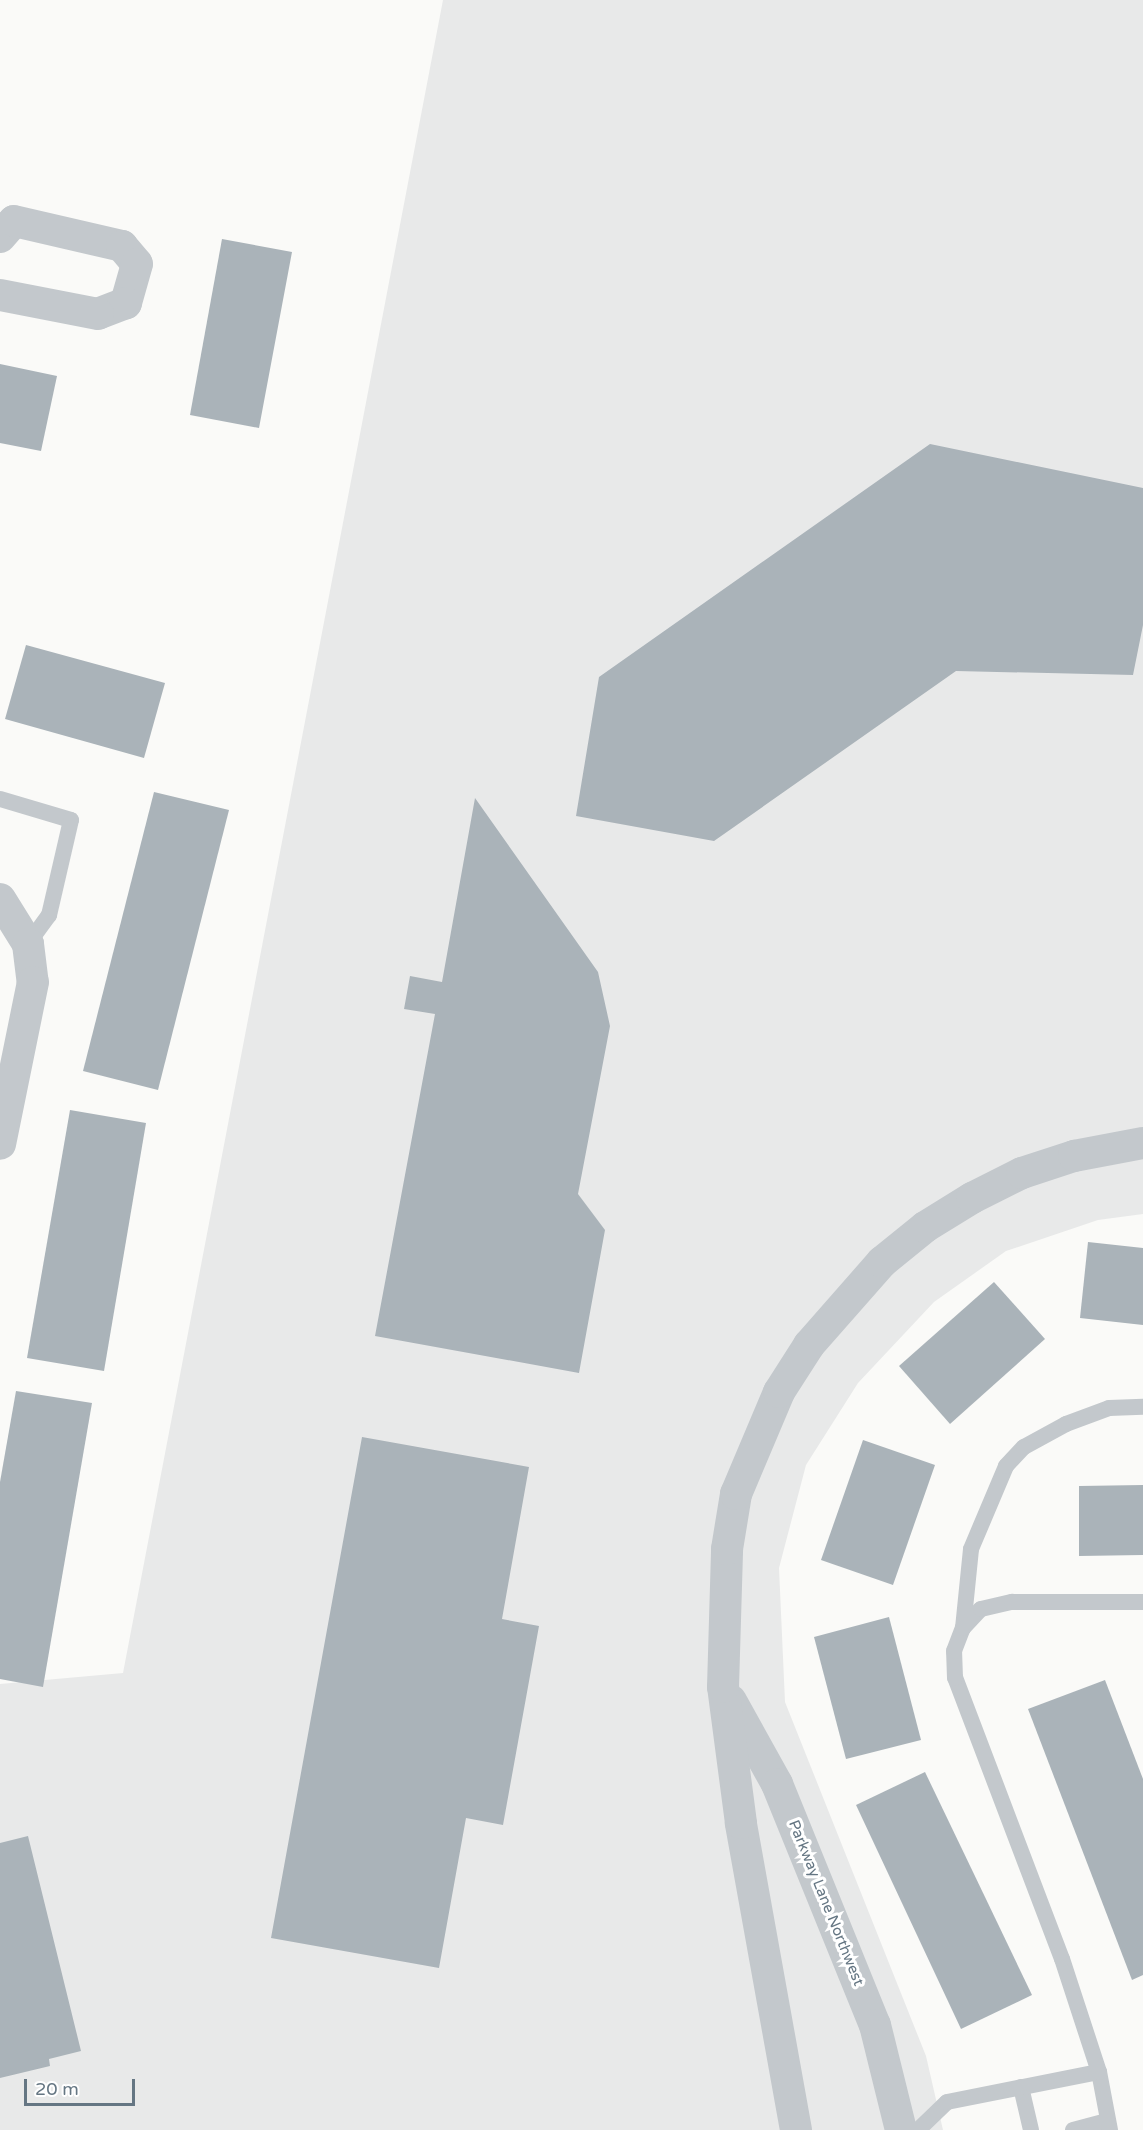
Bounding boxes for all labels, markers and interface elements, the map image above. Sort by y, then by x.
street label: Parkway Lane Northwest [784,1817,868,1989]
scale bar [27,2067,138,2105]
text: 20 m [35,2078,79,2100]

